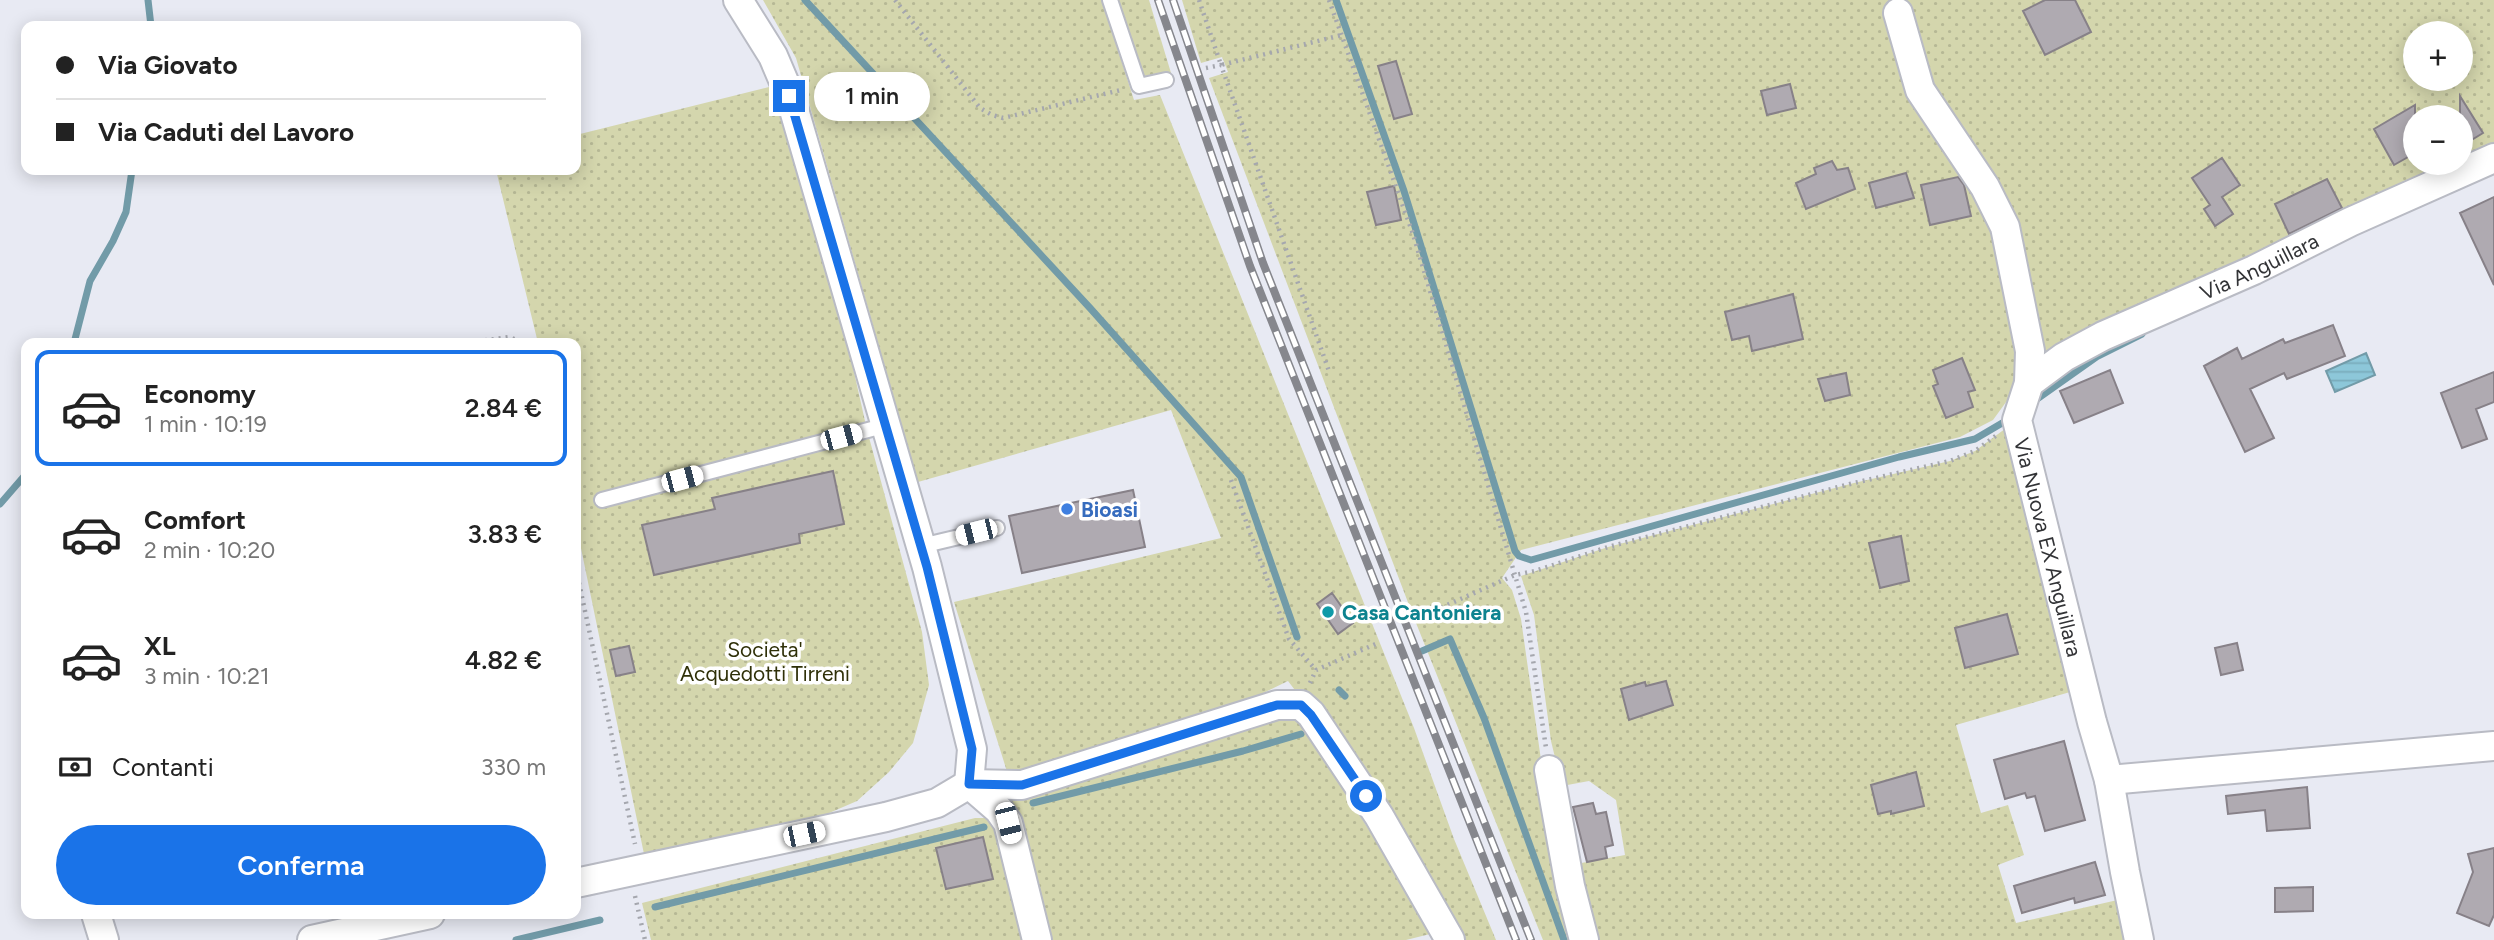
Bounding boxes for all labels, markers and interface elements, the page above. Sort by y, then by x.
map controls [2403,21,2473,175]
button: + [2403,21,2473,91]
text: Via Giovato [98,49,238,81]
callout: 1 min [814,72,929,120]
route end [773,80,805,112]
text: 1 min [845,82,899,110]
button: − [2403,105,2473,175]
text: Via Caduti del Lavoro [98,116,354,148]
street label: Via Anguillara [2196,227,2322,305]
icon: car [60,377,123,440]
text: Economy [144,378,256,410]
text: 2.84 € [465,392,542,424]
text: 1 min · 10:19 [144,410,267,438]
car [818,421,865,453]
street label: Via Nuova EX Anguillara [2009,435,2088,659]
car [659,463,706,495]
place label: Bioasi [1081,497,1138,522]
marker: Bioasi [1059,501,1075,517]
icon: car [60,503,123,566]
text: Comfort [144,504,246,536]
car [954,517,999,547]
text: 3.83 € [467,518,542,550]
text: 2 min · 10:20 [144,536,275,564]
place label: Casa Cantoniera [1342,600,1501,625]
marker: Casa Cantoniera [1320,604,1336,620]
icon: car [60,629,123,692]
text: XL [144,630,176,662]
park label: Societa' Acquedotti Tirreni [680,637,850,686]
text: 4.82 € [465,644,542,676]
text: 3 min · 10:21 [144,662,270,690]
icon: cash [56,748,94,786]
text: Contanti [112,751,214,783]
text: 330 m [481,753,546,781]
route start [1350,780,1382,812]
car [993,800,1024,846]
car [782,819,827,849]
button: Conferma [56,825,546,905]

